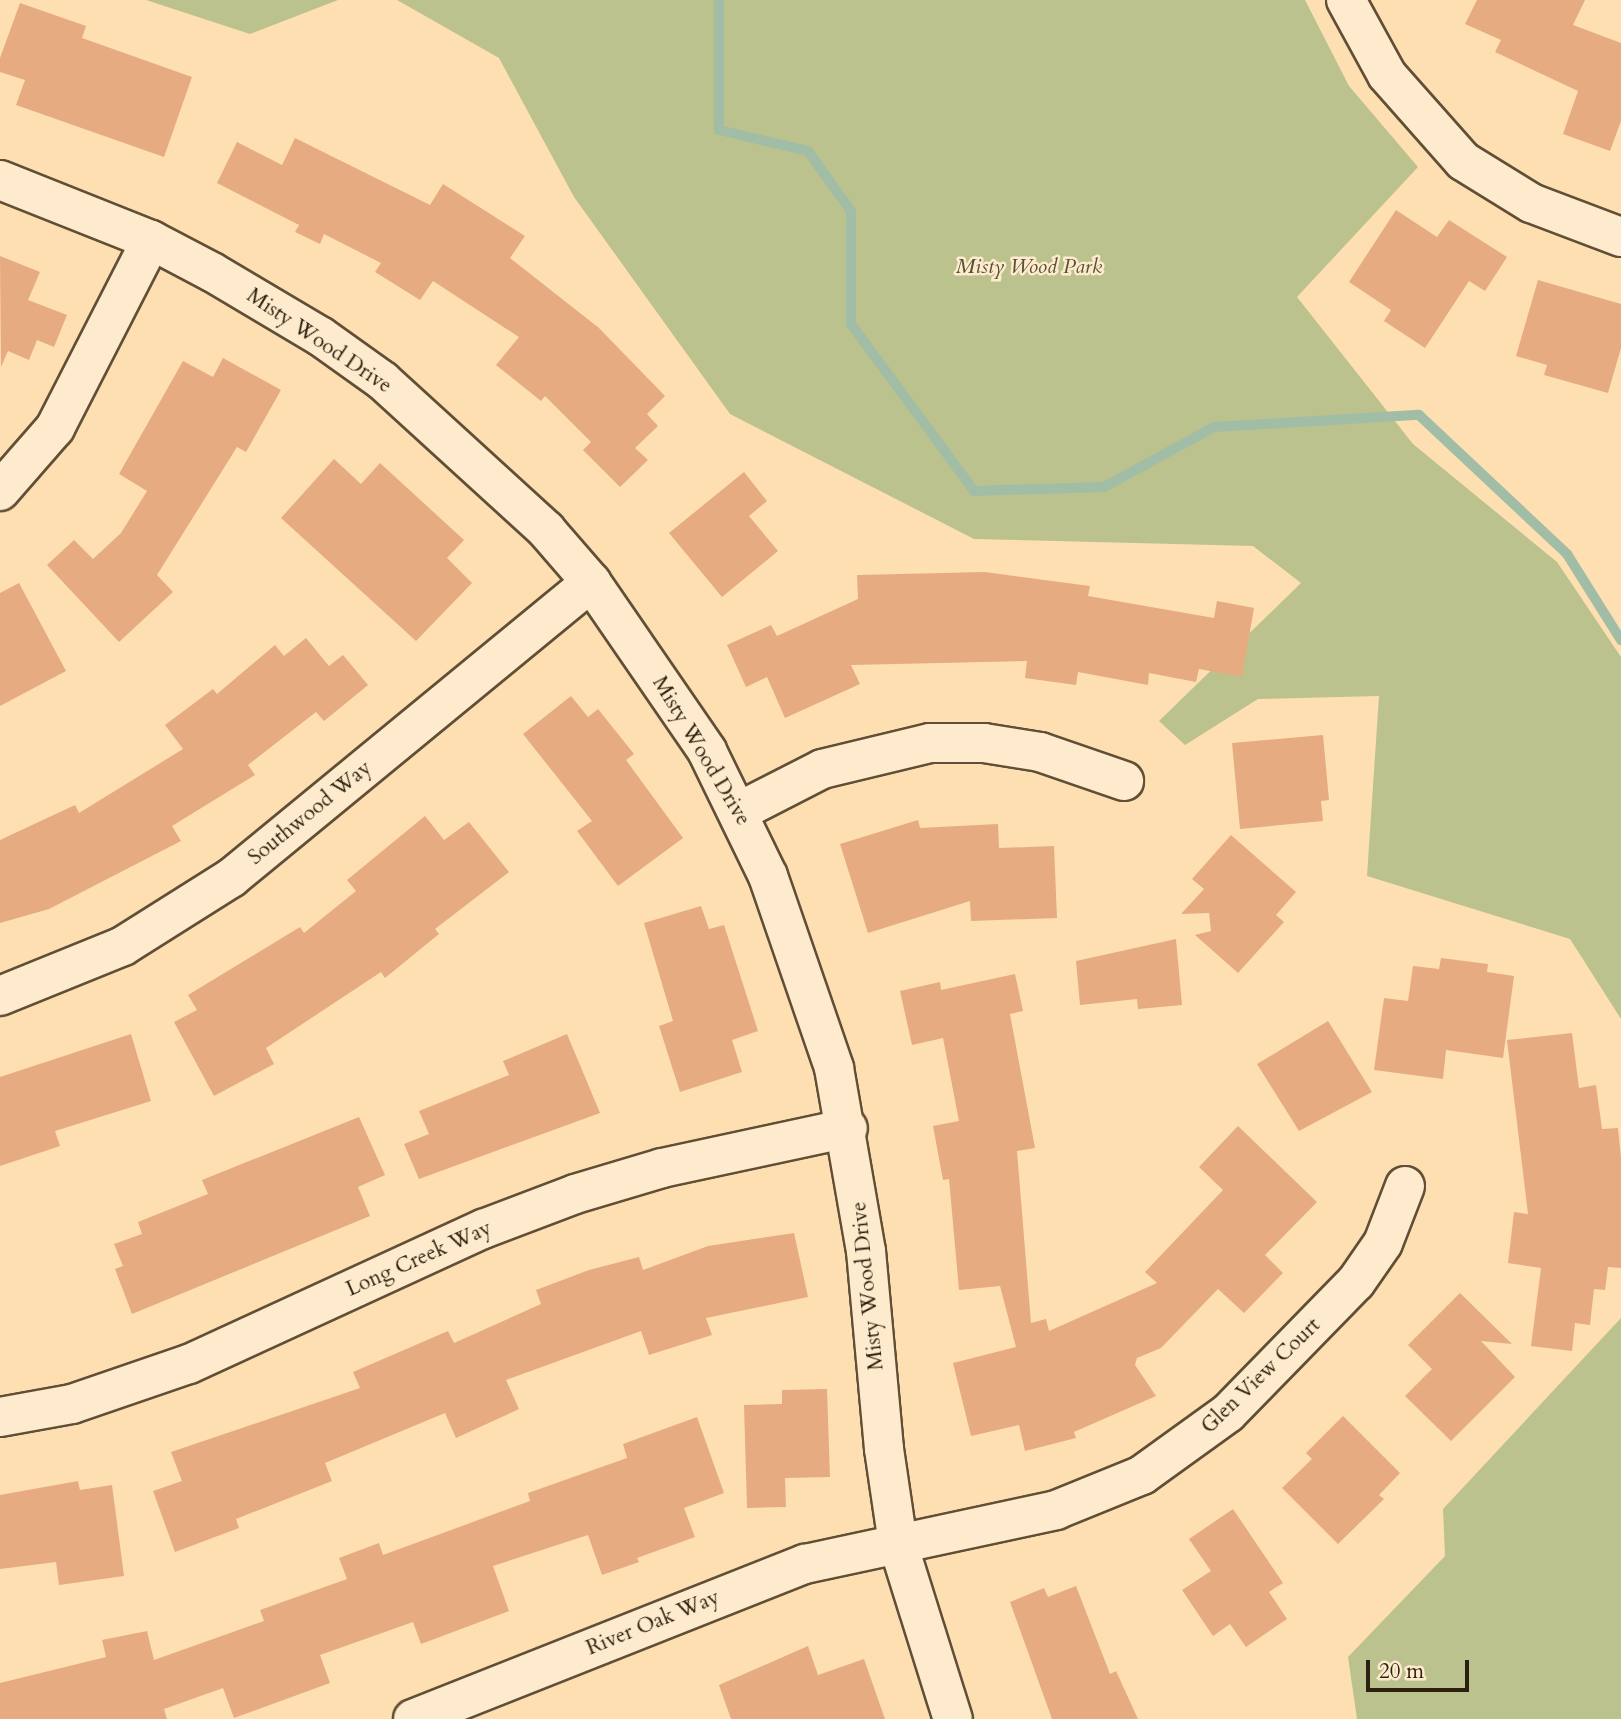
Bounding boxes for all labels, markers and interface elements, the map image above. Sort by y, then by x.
park label: Misty Wood Park [956,254,1102,280]
street label: Misty Wood Drive [242,283,396,399]
street label: Misty Wood Drive [647,672,755,830]
street label: Southwood Way [243,756,377,870]
street label: Misty Wood Drive [847,1200,889,1372]
street label: Long Creek Way [342,1216,496,1302]
street label: Glen View Court [1196,1313,1326,1439]
street label: River Oak Way [583,1585,723,1661]
scale bar [1369,1646,1472,1690]
text: 20 m [1379,1657,1424,1686]

